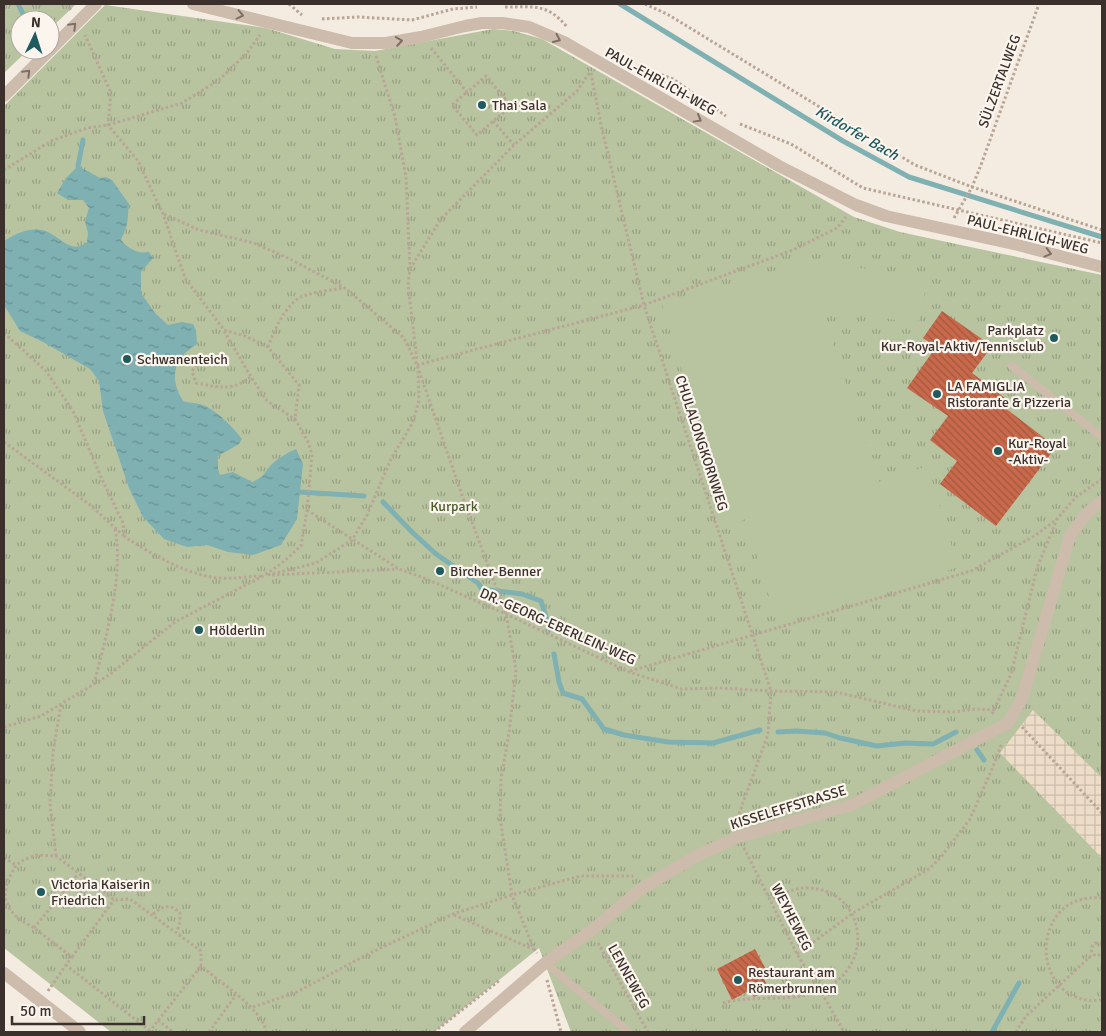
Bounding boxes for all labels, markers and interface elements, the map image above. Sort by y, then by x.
one-way arrow [236,9,245,20]
north arrow [10,10,60,60]
text: N [30,14,41,31]
one-way arrow [67,23,76,32]
one-way arrow [552,32,561,43]
street label: SÜLZERTALWEG [975,32,1024,130]
one-way arrow [395,36,403,46]
street label: PAUL-EHRLICH-WEG [602,44,719,119]
one-way arrow [21,70,30,79]
place label: Thai Sala [492,97,547,114]
marker: Thai Sala [476,99,488,111]
water label: Kirdorfer Bach [812,102,903,165]
one-way arrow [693,113,702,123]
street label: PAUL-EHRLICH-WEG [965,211,1090,258]
one-way arrow [1043,247,1052,258]
place label: Parkplatz Kur-Royal-Aktiv/Tennisclub [881,322,1044,355]
marker: Parkplatz Kur-Royal-Aktiv/Tennisclub [1048,332,1060,344]
place label: Schwanenteich [137,351,228,368]
marker: Schwanenteich [121,353,133,365]
street label: CHULALONGKORNWEG [672,373,732,513]
place label: LA FAMIGLIA Ristorante & Pizzeria [947,378,1071,411]
marker: LA FAMIGLIA Ristorante & Pizzeria [931,388,943,400]
place label: Kur-Royal -Aktiv- [1008,435,1067,468]
marker: Kur-Royal -Aktiv- [992,445,1004,457]
park label: Kurpark [430,498,478,515]
place label: Bircher-Benner [450,563,542,580]
marker: Bircher-Benner [434,565,446,577]
street label: DR.-GEORG-EBERLEIN-WEG [477,584,639,669]
place label: Hölderlin [209,622,265,639]
marker: Hölderlin [193,624,205,636]
street label: KISSELEFFSTRASSE [728,782,848,833]
place label: Victoria Kaiserin Friedrich [51,876,150,909]
street label: WEYHEWEG [767,881,816,954]
marker: Victoria Kaiserin Friedrich [35,886,47,898]
street label: LENNEWEG [604,941,653,1011]
place label: Restaurant am Römerbrunnen [748,964,837,997]
marker: Restaurant am Römerbrunnen [732,974,744,986]
scale bar [12,994,145,1026]
text: 50 m [20,1002,51,1020]

